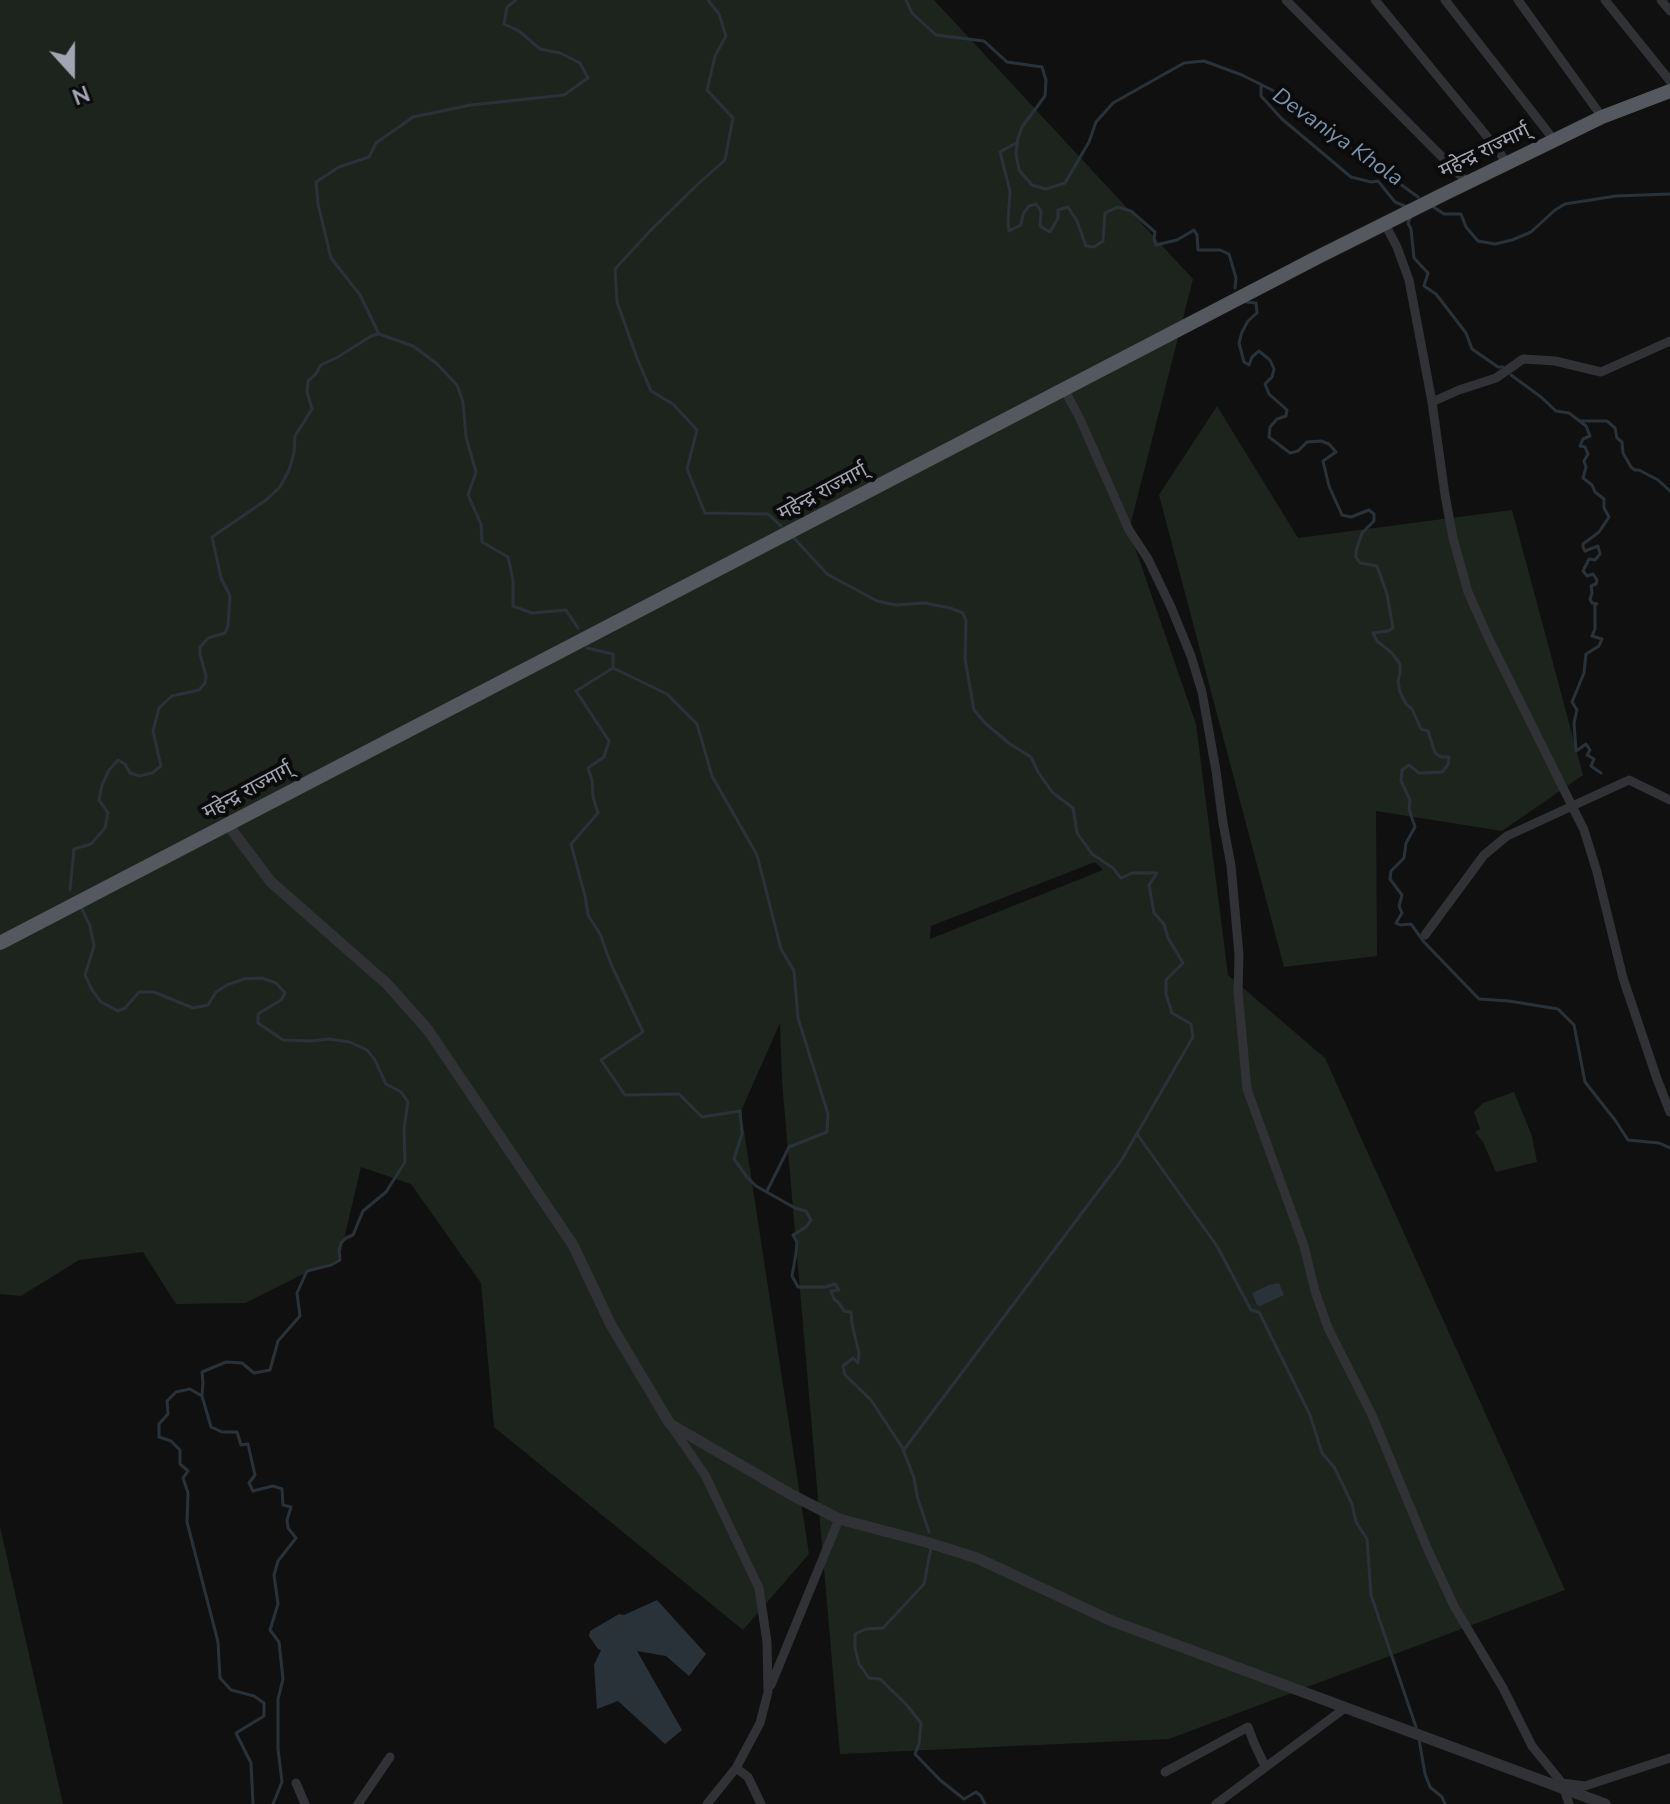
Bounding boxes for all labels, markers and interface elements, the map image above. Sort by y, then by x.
north arrow [32,32,112,112]
text: N [68,77,94,111]
water label: Devaniya Khola [1267,83,1407,193]
street label: महेन्द्र राज्मार्ग् [1436,120,1534,184]
street label: महेन्द्र राज्मार्ग् [774,459,872,527]
street label: महेन्द्र राज्मार्ग् [199,758,297,826]

